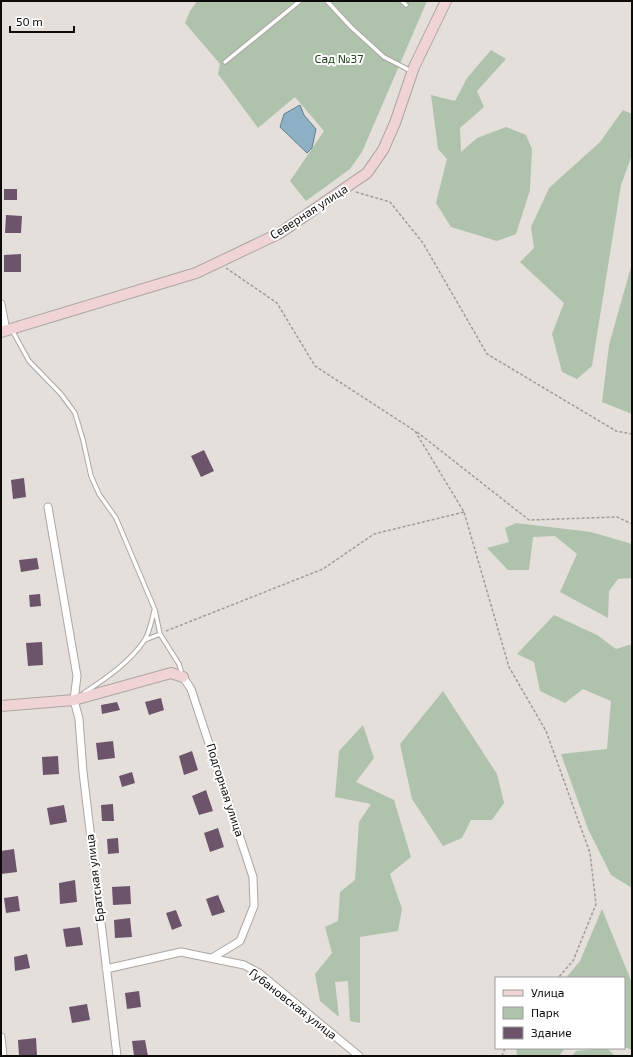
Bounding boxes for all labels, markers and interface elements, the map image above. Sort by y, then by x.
scale bar [10,8,74,34]
text: 50 m [16,14,43,28]
park label: Сад №37 [315,51,363,65]
street label: Северная улица [267,181,350,242]
street label: Подгорная улица [203,741,248,838]
street label: Братская улица [82,833,107,923]
street label: Губановская улица [246,965,340,1043]
legend [495,977,625,1049]
text: Улица [531,985,564,999]
text: Парк [531,1005,560,1019]
text: Здание [531,1025,572,1039]

